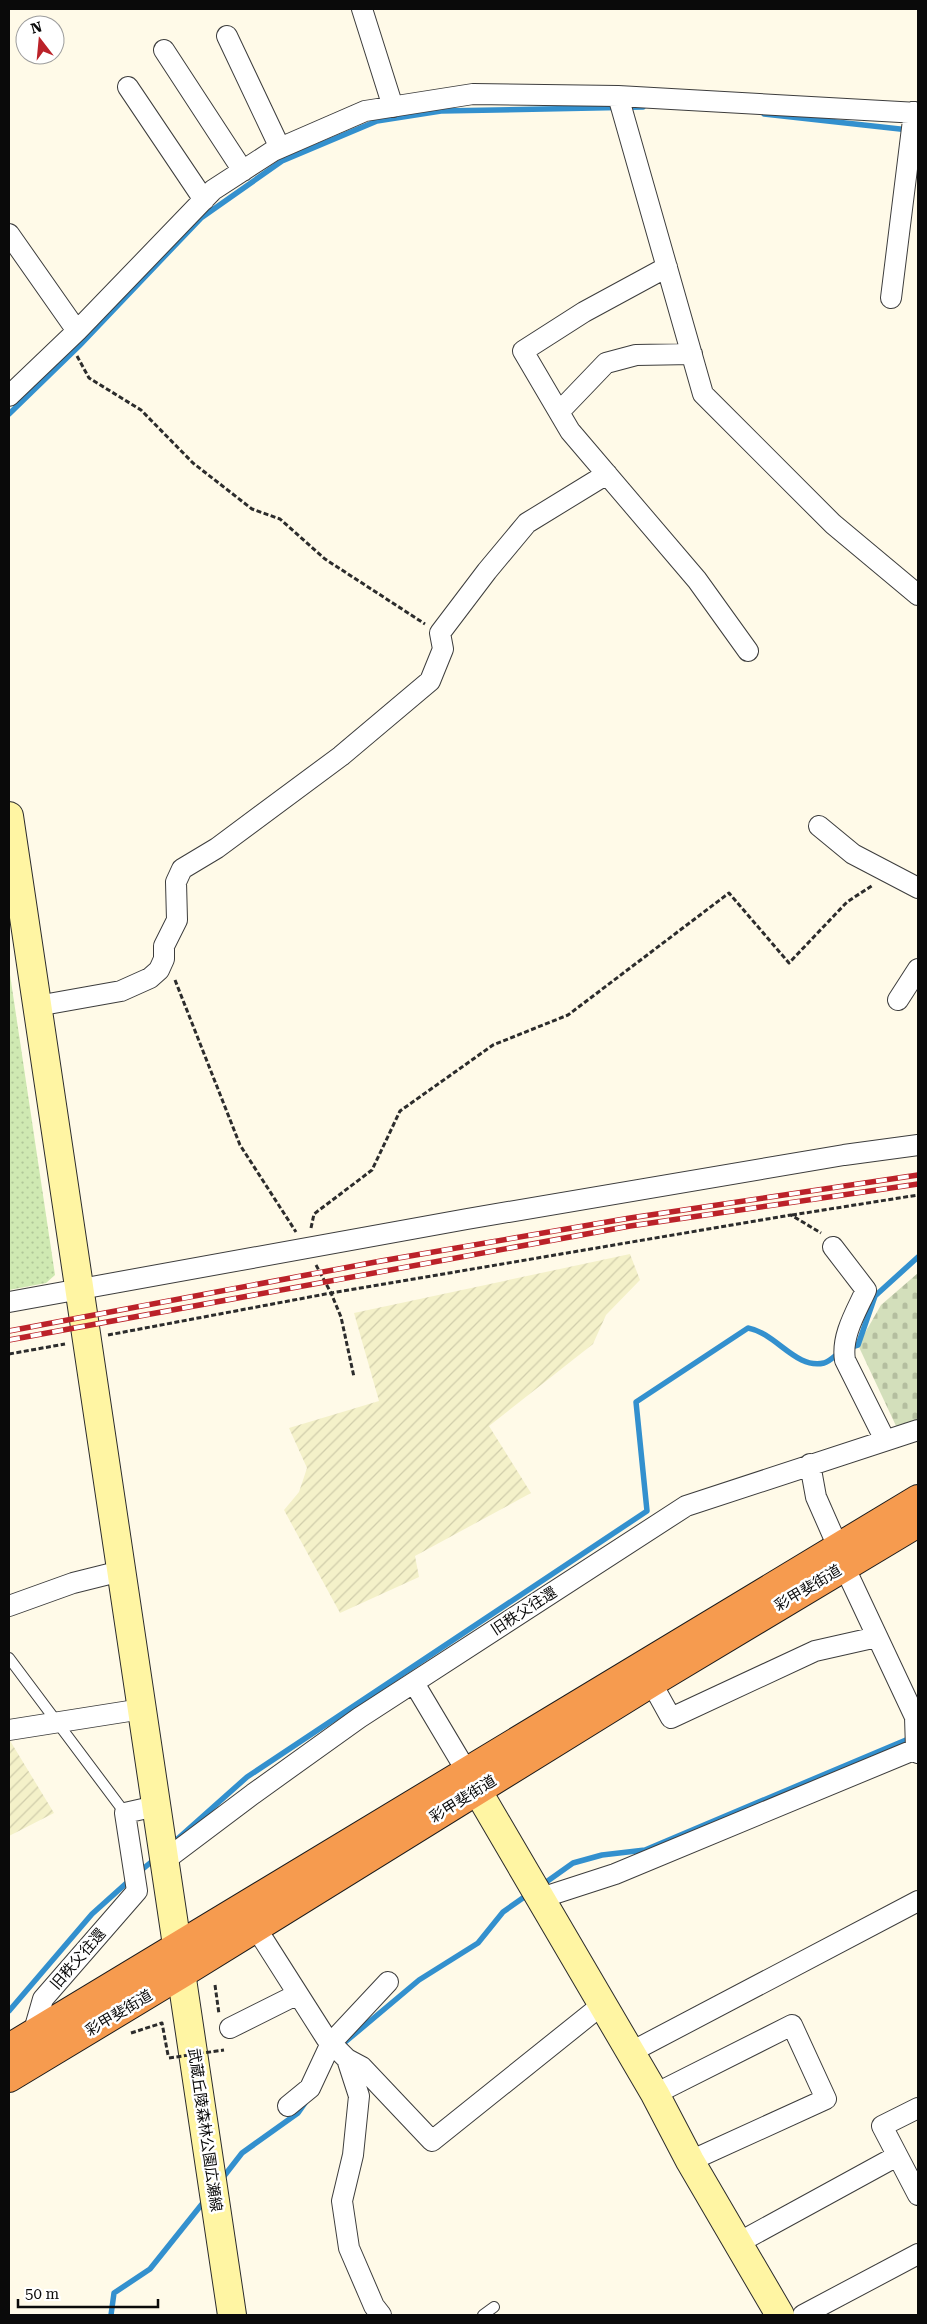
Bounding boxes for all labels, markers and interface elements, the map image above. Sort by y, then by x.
north arrow [15,15,65,65]
text: N [29,18,44,37]
street label: 彩甲斐街道 [771,1561,845,1615]
street label: 旧秩父往還 [488,1583,560,1639]
street label: 彩甲斐街道 [426,1771,500,1827]
street label: 旧秩父往還 [47,1925,109,1993]
street label: 彩甲斐街道 [82,1986,156,2040]
street label: 武蔵丘陵森林公園広瀬線 [185,2047,225,2213]
scale bar [18,2276,158,2308]
text: 50 m [25,2285,60,2303]

